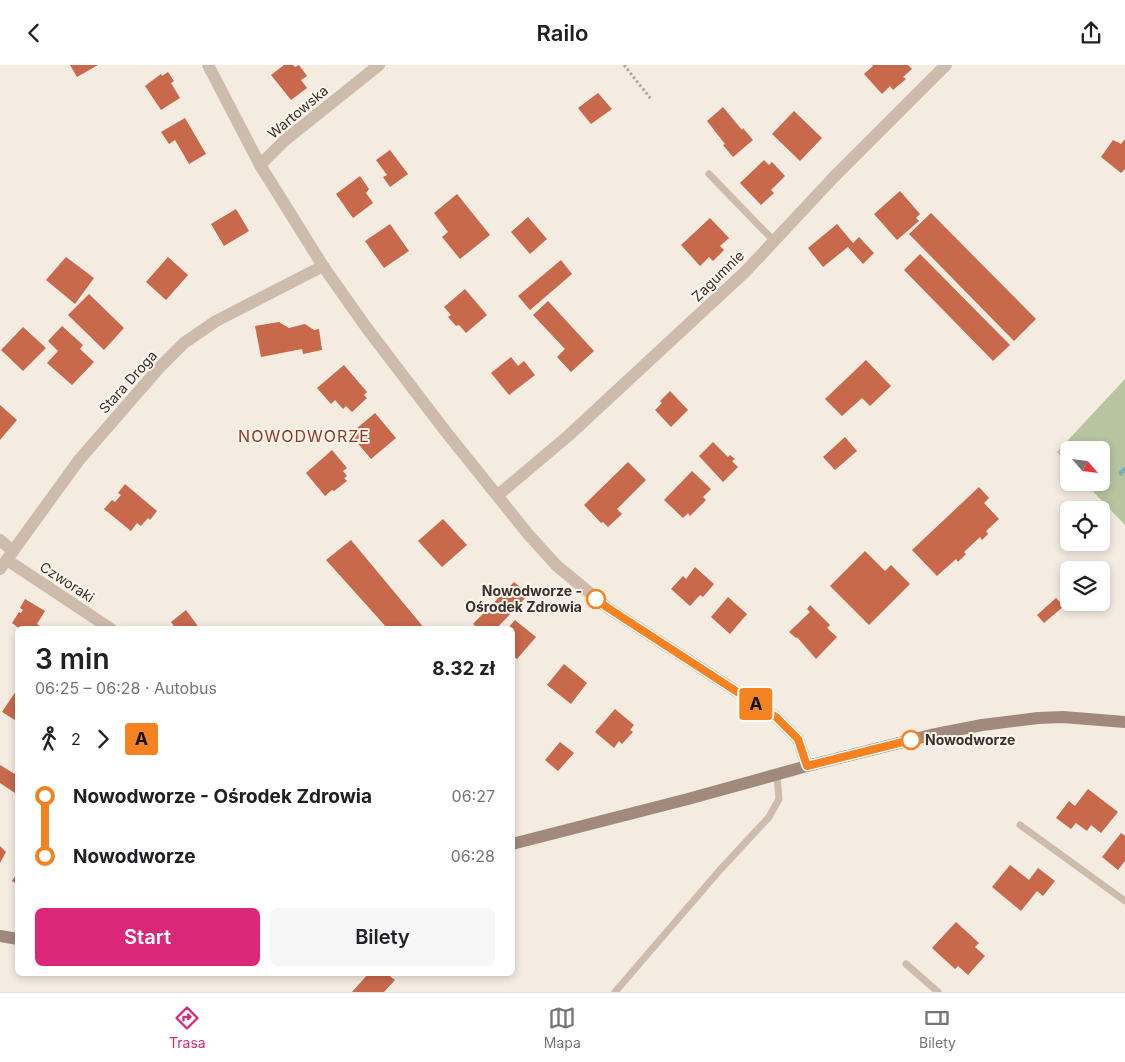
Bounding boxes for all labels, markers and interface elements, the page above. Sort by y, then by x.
icon: back [20,19,48,47]
icon: share [1077,19,1105,47]
text: Railo [537,20,588,46]
street label: Wartowska [264,82,331,142]
street label: Zagumnie [688,247,747,305]
street label: Stara Droga [95,347,160,417]
district label: NOWODWORZE [238,426,370,446]
north arrow [1060,441,1110,491]
map controls [1060,441,1110,611]
button: locate [1060,501,1110,551]
street label: Czworaki [37,558,98,606]
button: layers [1060,561,1110,611]
place label: Nowodworze - Ośrodek Zdrowia [465,582,582,615]
marker: Nowodworze - Ośrodek Zdrowia [586,589,606,609]
text: 3 min [35,642,110,676]
text: 8.32 zł [432,657,495,680]
text: 06:25 – 06:28 · Autobus [35,678,217,698]
line badge: A [740,688,772,720]
text: A [749,693,763,714]
icon: walk [35,725,63,753]
icon: forward [89,725,117,753]
text: A [135,728,148,749]
text: 2 [71,729,81,749]
marker: Nowodworze [901,730,921,750]
place label: Nowodworze [925,731,1015,748]
text: Nowodworze - Ośrodek Zdrowia [73,785,372,808]
text: 06:27 [452,786,495,806]
text: Nowodworze [73,845,196,868]
text: 06:28 [451,846,495,866]
button: Start [35,908,260,966]
button: Bilety [270,908,495,966]
tab: Trasa [169,1004,206,1051]
tab: Mapa [544,1004,581,1051]
tab: Bilety [919,1004,956,1051]

